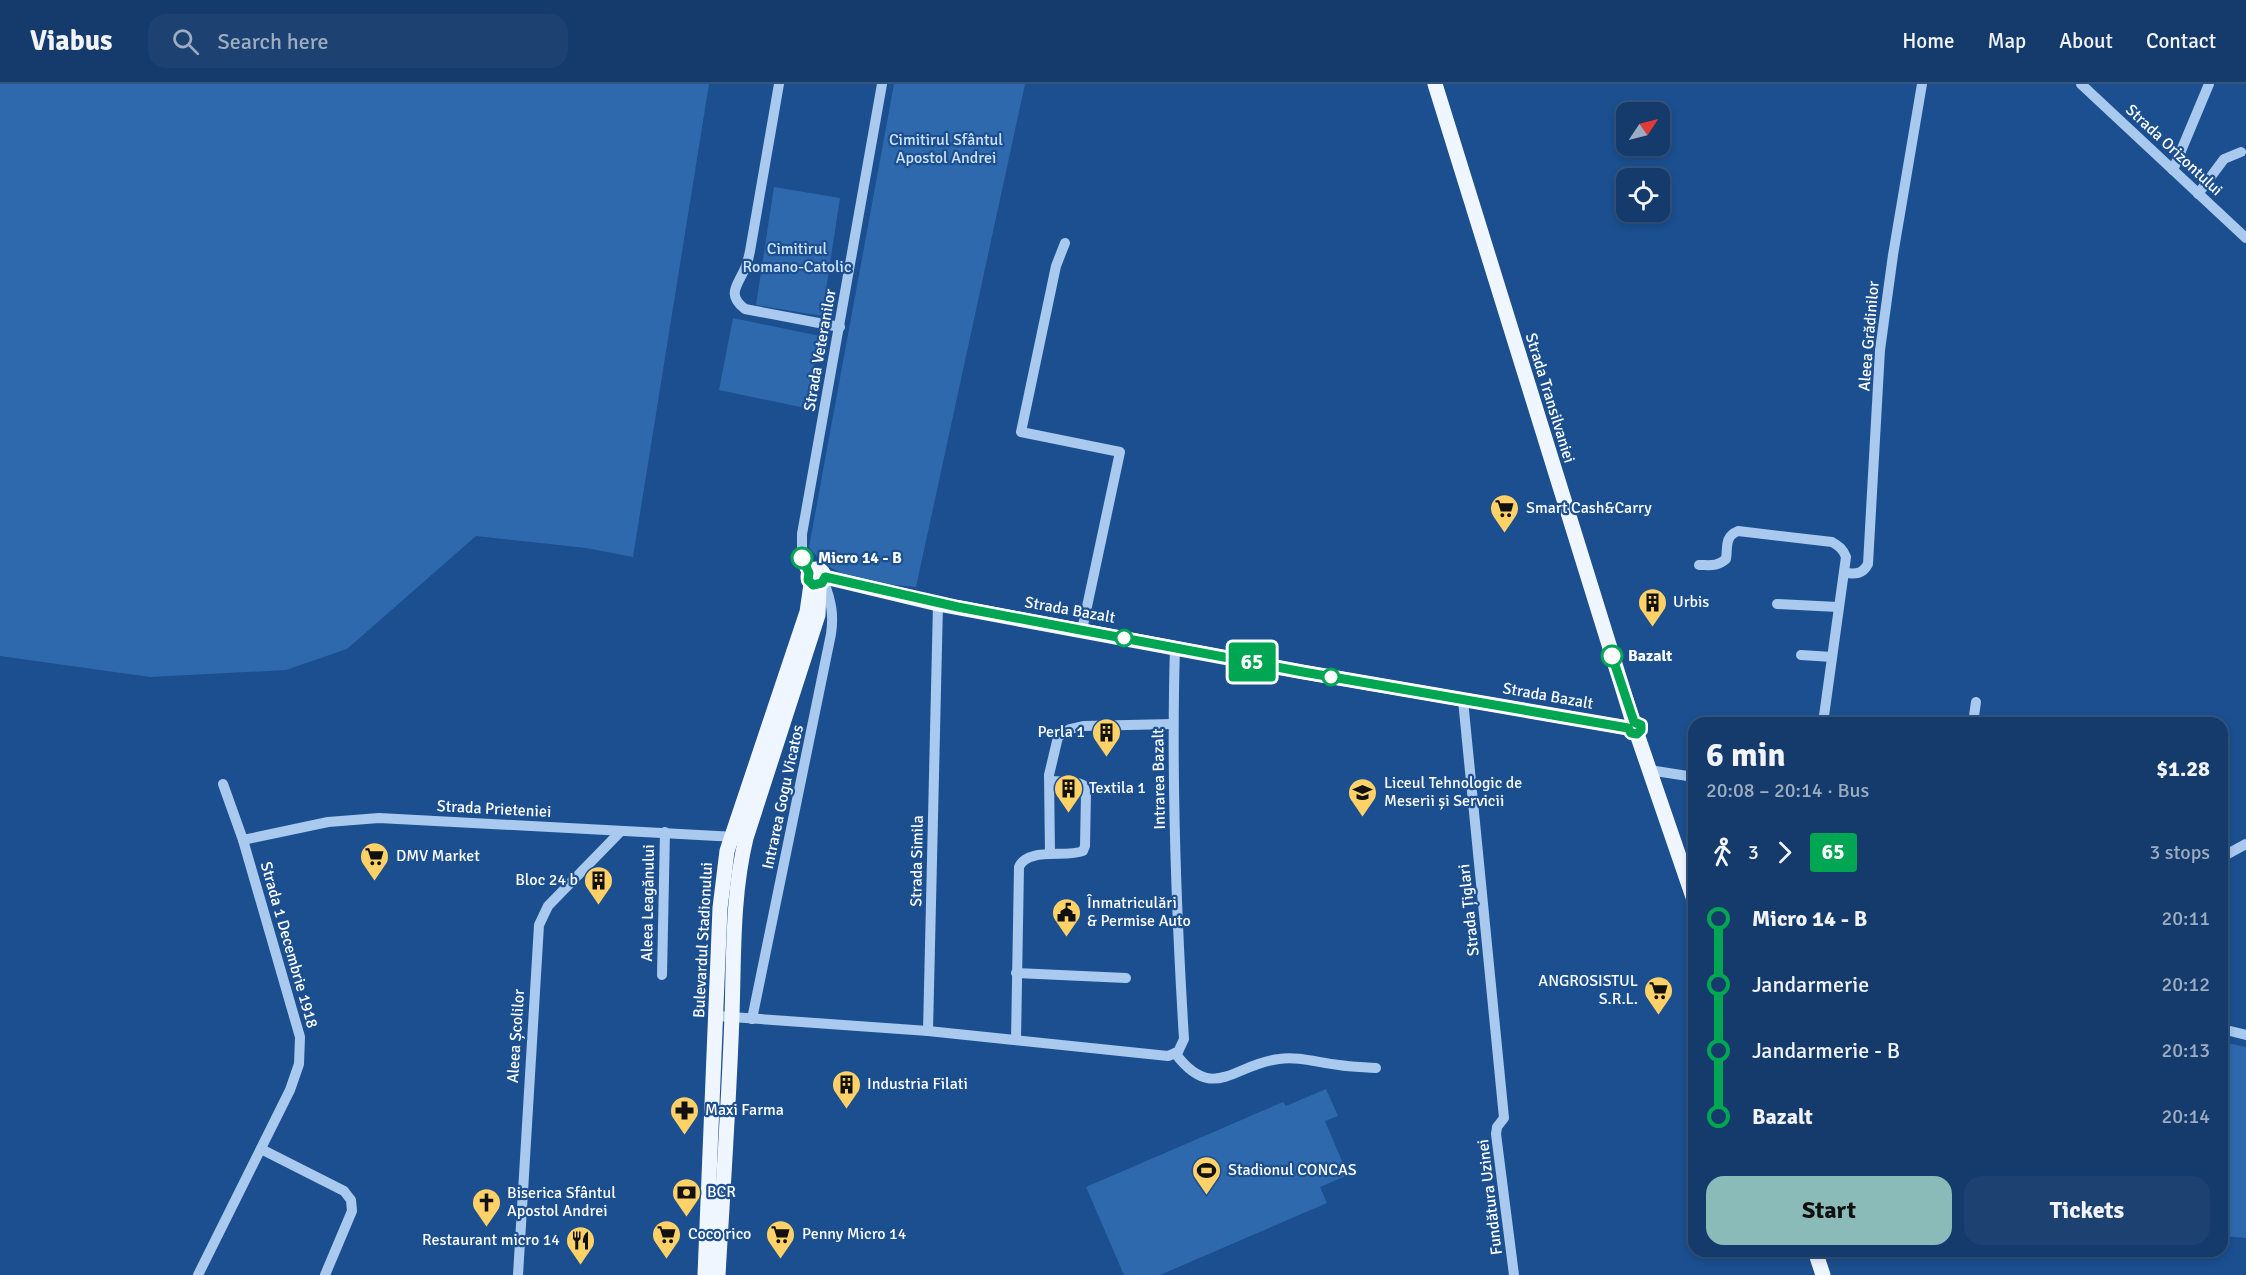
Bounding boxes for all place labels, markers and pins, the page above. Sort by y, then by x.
supermarket icon: Smart Cash&Carry [1489,492,1521,534]
place label: Smart Cash&Carry [1526,498,1652,518]
marker: Micro 14 - B [791,547,813,569]
place label: Micro 14 - B [818,548,902,568]
building icon: Urbis [1636,586,1668,628]
place label: Urbis [1673,592,1709,612]
unlabelled marker [1115,629,1133,647]
marker: Bazalt [1601,645,1623,667]
place label: Bazalt [1628,646,1672,666]
unlabelled marker [1322,668,1340,686]
building icon: Perla 1 [1090,716,1122,758]
place label: Perla 1 [1037,722,1085,742]
building icon: Textila 1 [1052,772,1084,814]
place label: Liceul Tehnologic de Meserii și Servicii [1384,773,1522,811]
school or university icon: Liceul Tehnologic de Meserii și Servicii [1347,776,1379,818]
place label: Textila 1 [1089,778,1146,798]
supermarket icon: DMV Market [359,840,391,882]
place label: DMV Market [396,846,480,866]
building icon: Bloc 24 b [583,864,615,906]
place label: Bloc 24 b [515,870,578,890]
place label: Înmatriculări & Permise Auto [1086,893,1191,931]
public building icon: Înmatriculări & Permise Auto [1050,896,1082,938]
place label: ANGROSISTUL S.R.L. [1538,971,1638,1009]
supermarket icon: ANGROSISTUL S.R.L. [1643,974,1675,1016]
building icon: Industria Filati [830,1068,862,1110]
place label: Industria Filati [867,1074,968,1094]
pharmacy icon: Maxi Farma [668,1094,700,1136]
place label: Maxi Farma [705,1100,784,1120]
sports icon: Stadionul CONCAS [1191,1154,1223,1196]
place label: Stadionul CONCAS [1228,1160,1357,1180]
bank icon: BCR [670,1176,702,1218]
place label: BCR [707,1182,736,1202]
place label: Biserica Sfântul Apostol Andrei [507,1183,616,1221]
church icon: Biserica Sfântul Apostol Andrei [470,1186,502,1228]
supermarket icon: Coco rico [651,1218,683,1260]
supermarket icon: Penny Micro 14 [765,1218,797,1260]
restaurant icon: Restaurant micro 14 [565,1224,597,1266]
place label: Coco rico [688,1224,751,1244]
place label: Penny Micro 14 [802,1224,907,1244]
place label: Restaurant micro 14 [422,1230,560,1250]

